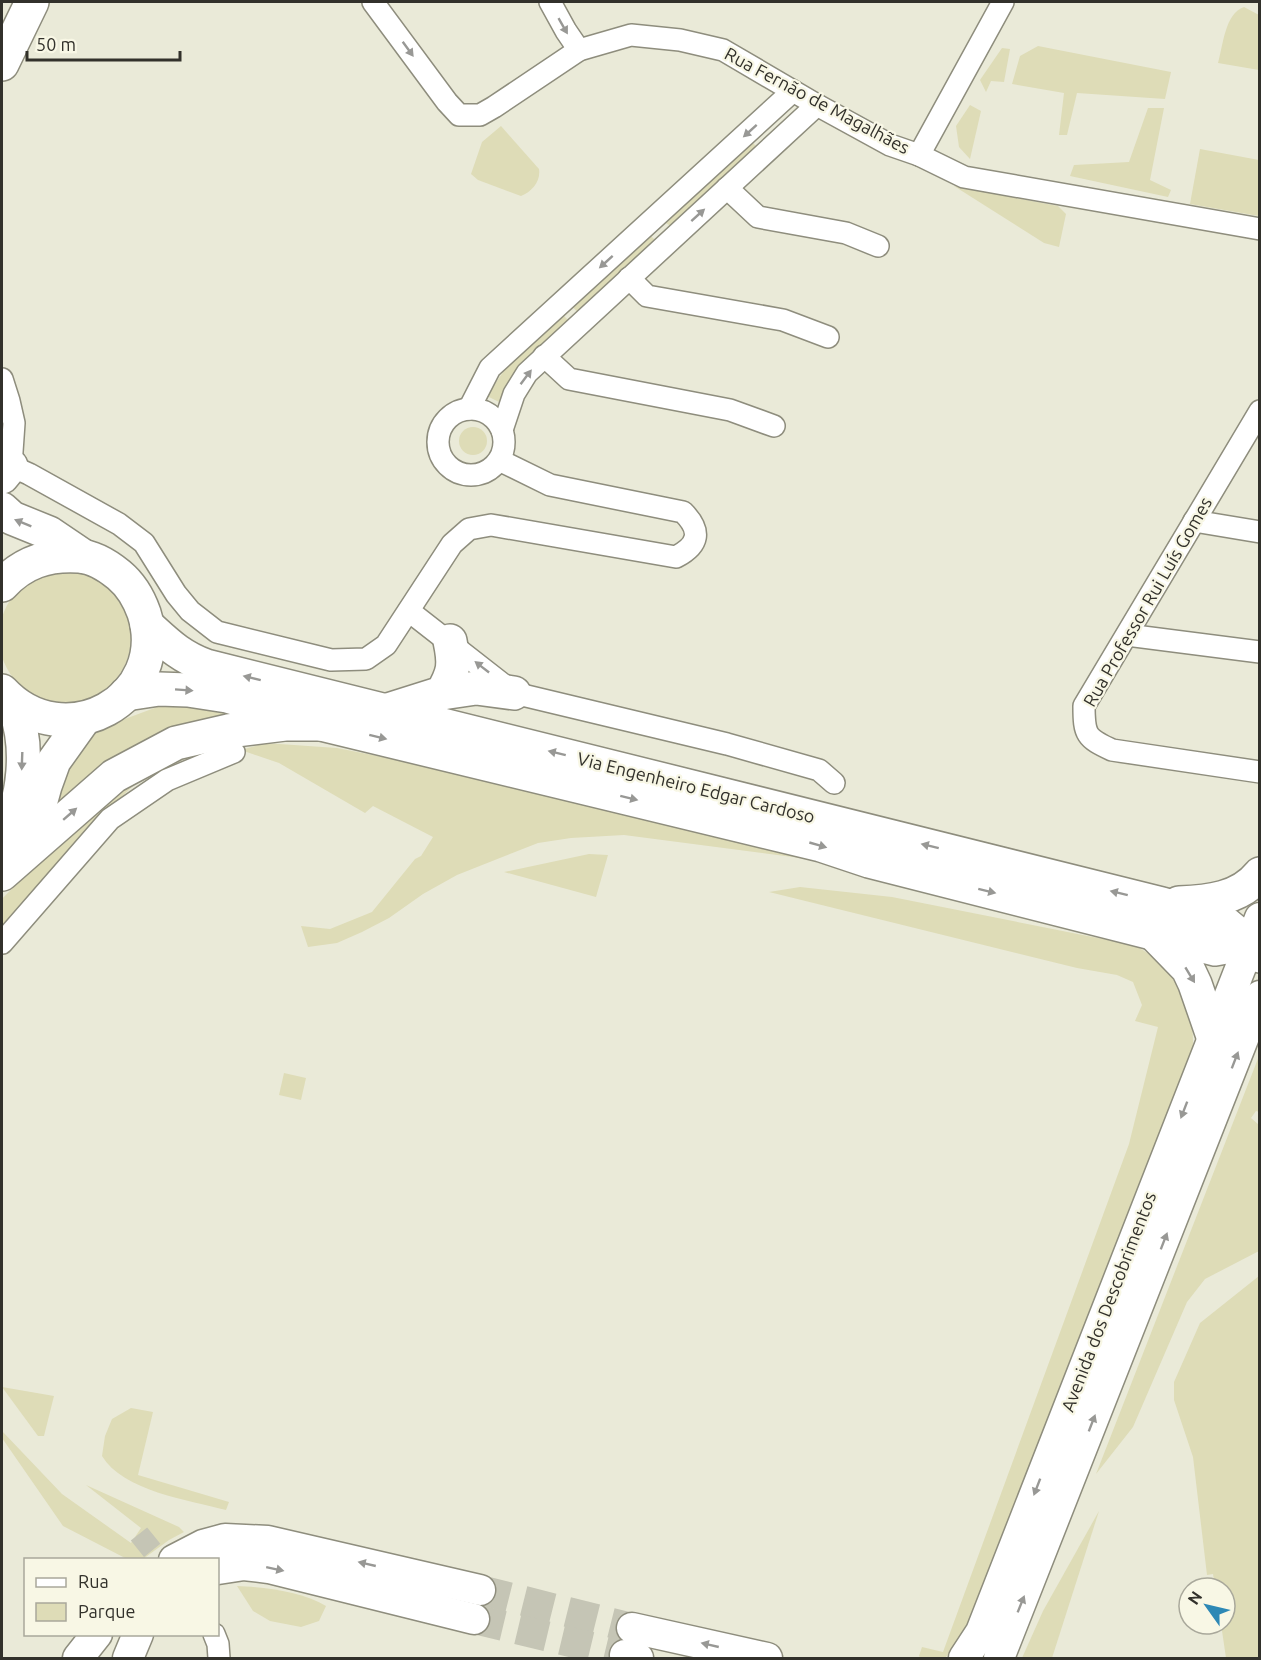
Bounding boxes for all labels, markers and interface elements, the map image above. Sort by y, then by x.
one-way arrow [558,18,569,34]
scale bar [27,24,180,62]
text: 50 m [36,34,76,54]
one-way arrow [402,40,414,56]
street label: Rua Fernão de Magalhães [722,43,913,157]
one-way arrow [743,124,758,137]
one-way arrow [690,209,705,222]
one-way arrow [599,255,614,268]
one-way arrow [519,369,531,384]
street label: Rua Professor Rui Luís Gomes [1079,493,1215,710]
one-way arrow [14,518,32,528]
one-way arrow [474,660,490,673]
one-way arrow [243,673,261,683]
one-way arrow [175,686,194,695]
one-way arrow [369,733,387,743]
one-way arrow [548,748,566,758]
street label: Via Engenheiro Edgar Cardoso [575,748,817,826]
one-way arrow [18,751,27,770]
one-way arrow [620,793,638,803]
one-way arrow [62,808,77,821]
one-way arrow [809,840,827,850]
one-way arrow [920,840,939,850]
one-way arrow [978,886,996,896]
one-way arrow [1110,887,1128,897]
one-way arrow [1185,967,1195,984]
one-way arrow [1230,1050,1240,1068]
one-way arrow [1179,1101,1189,1119]
street label: Avenida dos Descobrimentos [1057,1189,1159,1414]
one-way arrow [1159,1232,1169,1250]
one-way arrow [1088,1413,1098,1431]
one-way arrow [1032,1479,1042,1497]
legend [24,1558,219,1636]
one-way arrow [357,1558,376,1568]
one-way arrow [266,1565,284,1575]
text: Rua [78,1571,109,1591]
north arrow [1177,1576,1237,1636]
text: N [1184,1588,1205,1608]
one-way arrow [1017,1595,1026,1613]
text: Parque [78,1601,135,1621]
one-way arrow [701,1640,720,1650]

